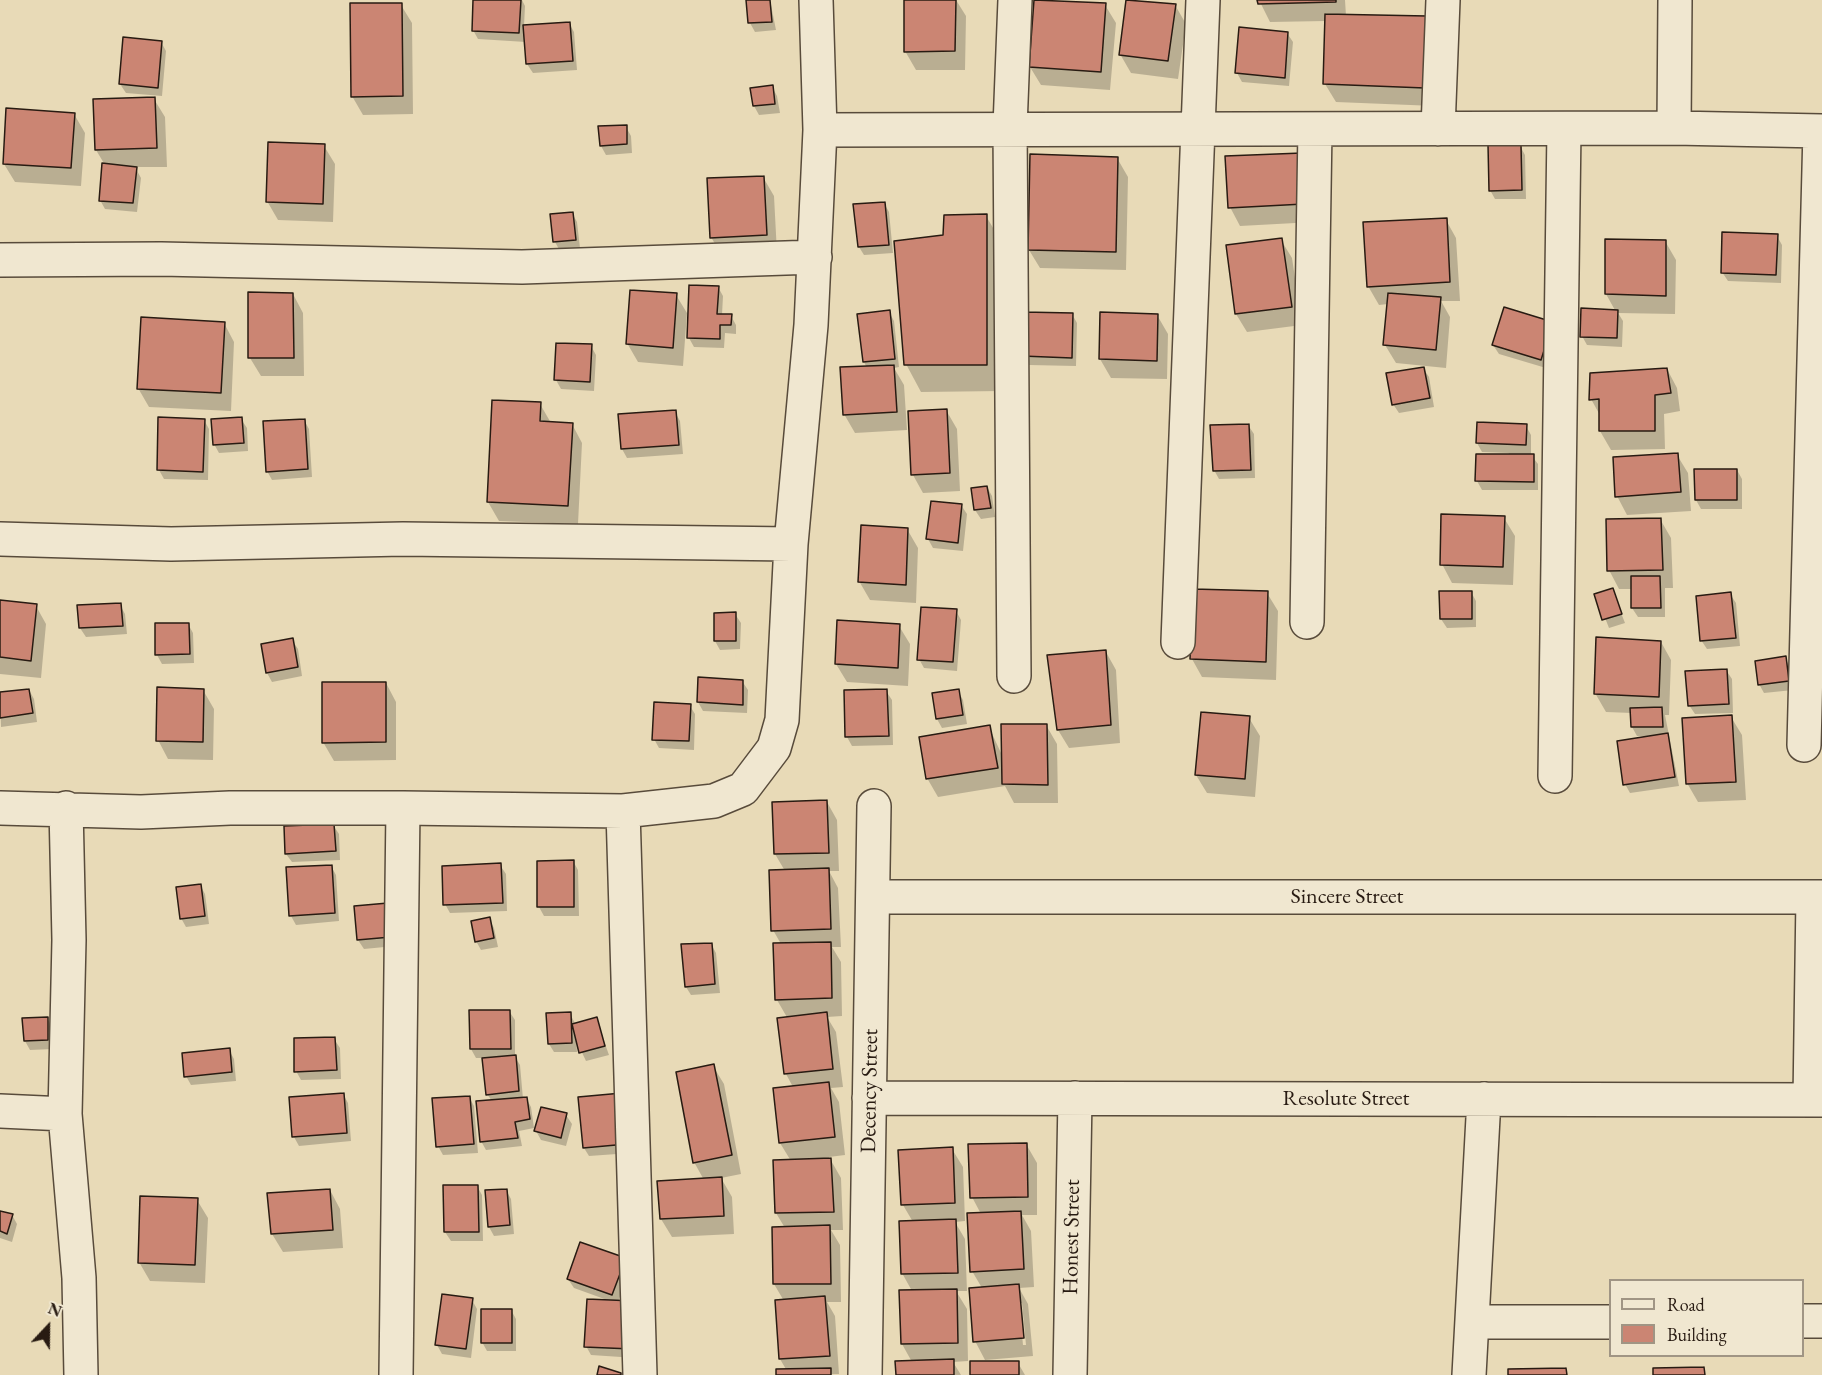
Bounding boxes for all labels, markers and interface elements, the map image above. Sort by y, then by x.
street label: Sincere Street [1291,884,1403,910]
street label: Decency Street [856,1029,884,1153]
street label: Resolute Street [1282,1086,1410,1112]
street label: Honest Street [1058,1179,1086,1295]
legend [1609,1279,1804,1357]
text: Road [1667,1293,1705,1316]
north arrow [18,1297,78,1357]
text: N [45,1298,65,1322]
text: Building [1667,1323,1727,1346]

